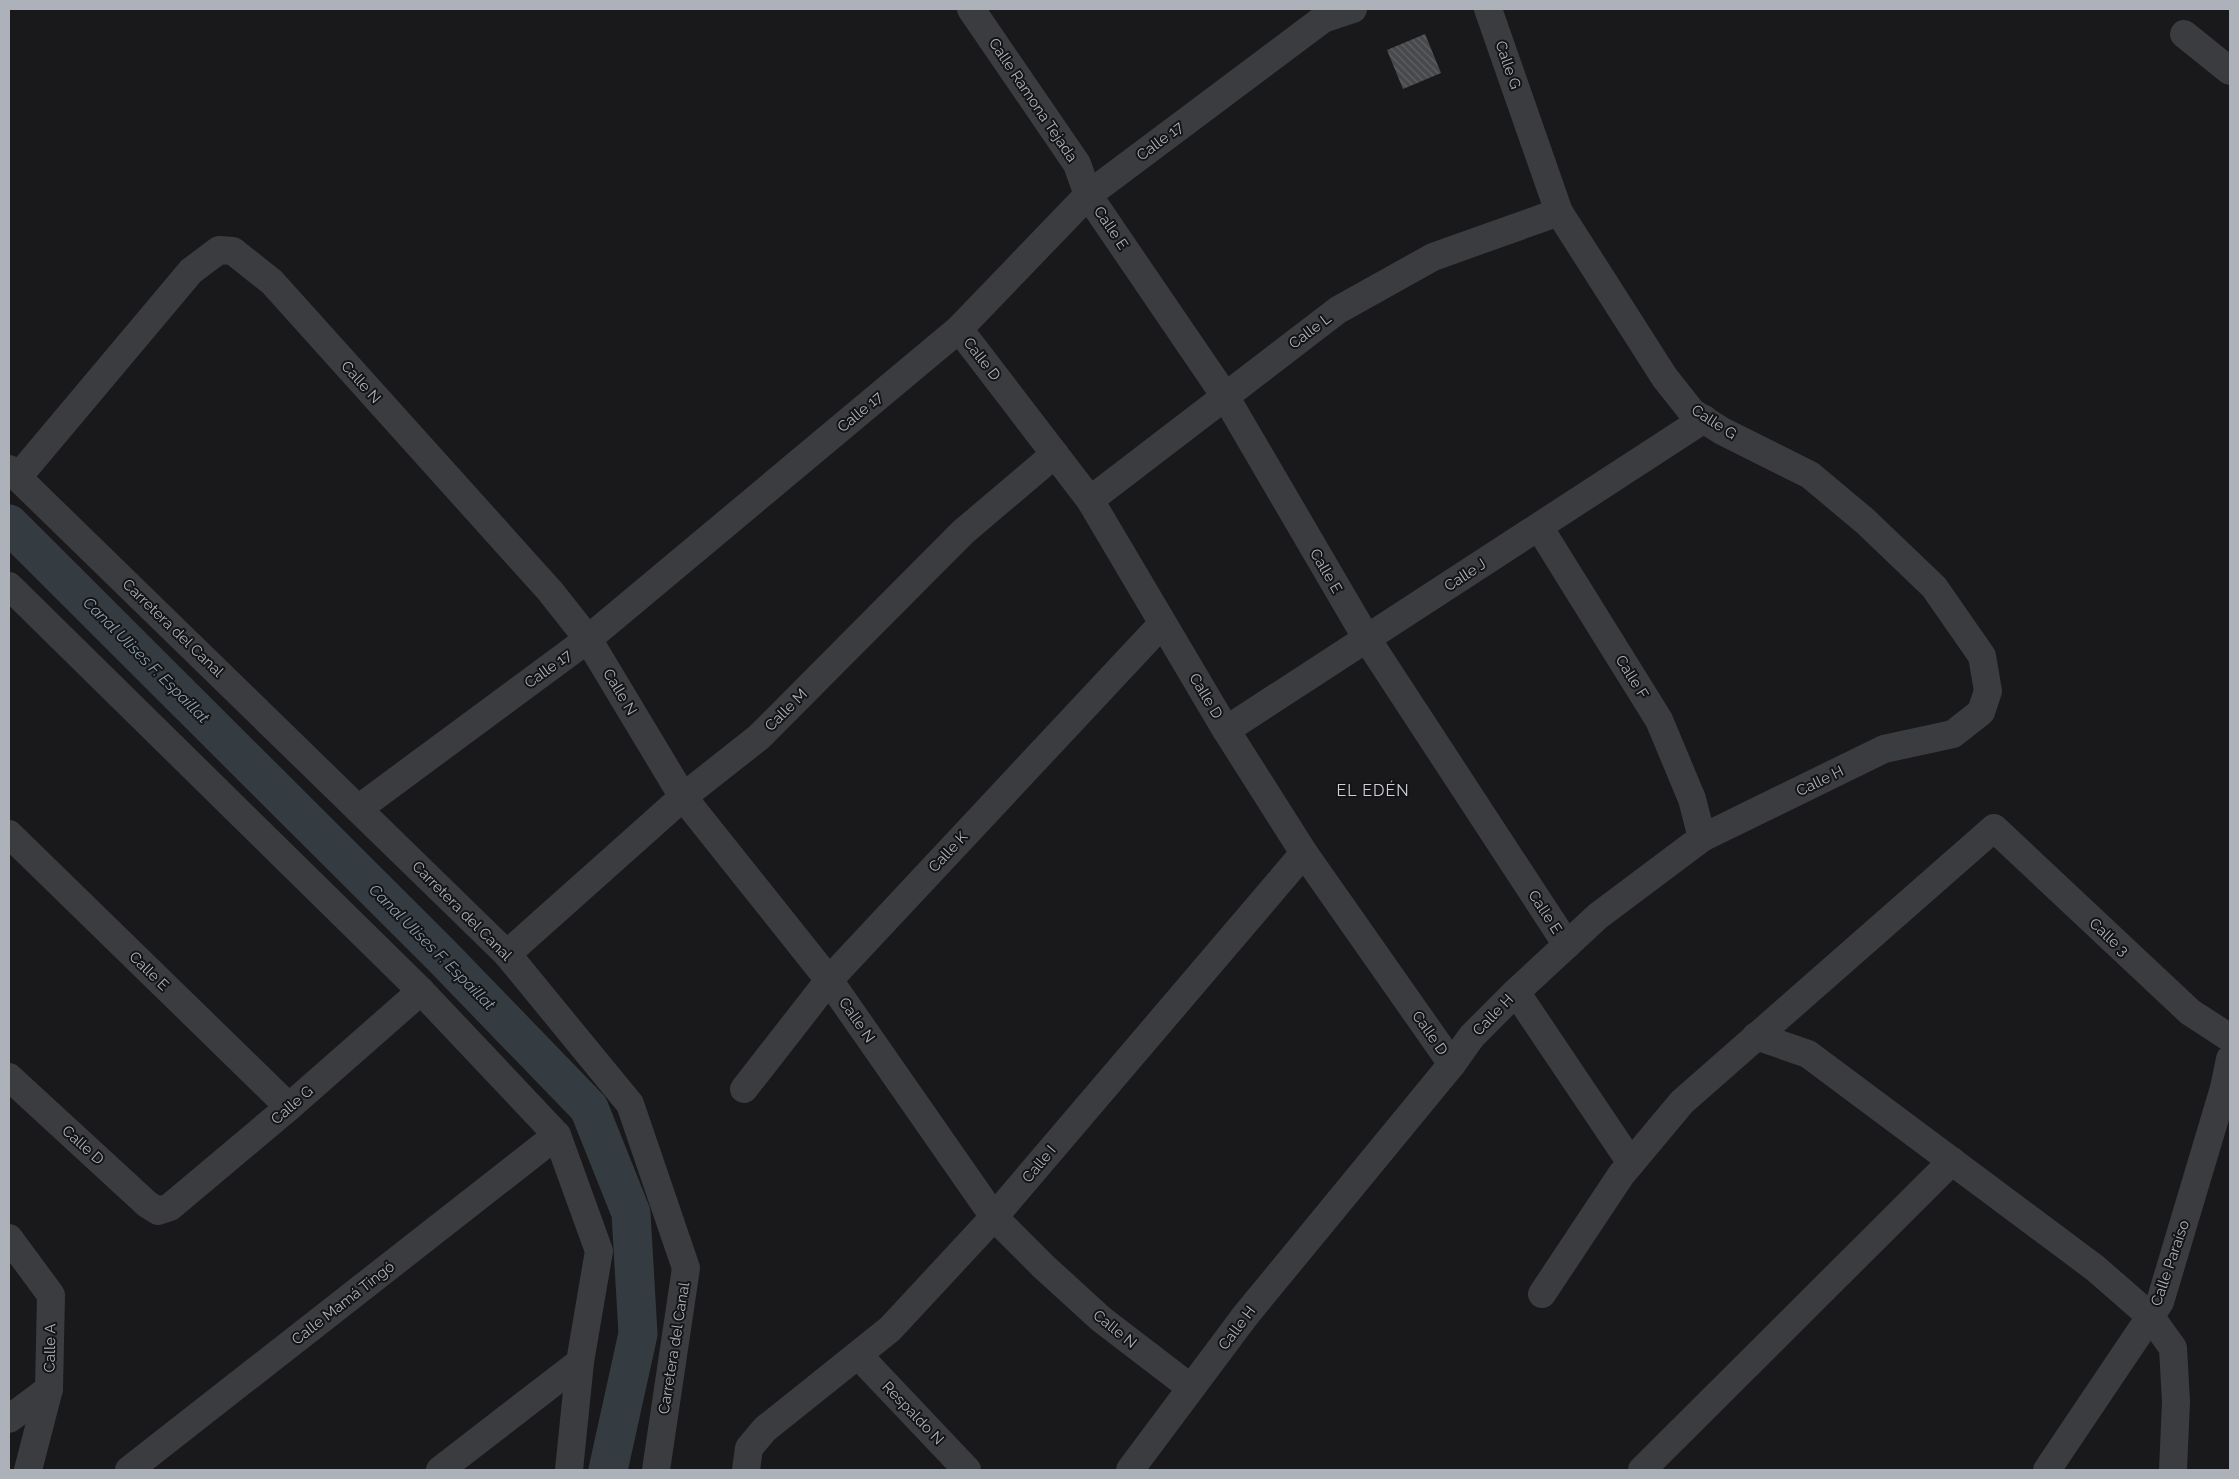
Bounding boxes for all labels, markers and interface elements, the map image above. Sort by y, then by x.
street label: Calle Ramona Tejada [985,35,1081,165]
street label: Calle G [1491,38,1525,92]
street label: Calle 17 [1133,118,1187,164]
street label: Calle E [1090,203,1132,253]
street label: Calle L [1285,309,1335,353]
street label: Calle D [960,334,1005,384]
street label: Calle N [337,357,385,407]
street label: Calle 17 [834,388,886,436]
street label: Calle G [1688,401,1740,443]
street label: Calle E [1306,546,1346,596]
street label: Calle J [1441,555,1489,595]
street label: Carretera del Canal [119,575,228,681]
water label: Canal Ulises F. Espaillat [79,593,213,727]
street label: Calle 17 [521,646,575,692]
street label: Calle F [1612,652,1652,702]
street label: Calle N [599,666,641,718]
street label: Calle D [1185,670,1227,722]
street label: Calle M [761,685,811,735]
street label: Calle H [1793,762,1847,800]
district label: EL EDÉN [1337,780,1409,800]
street label: Calle K [925,828,971,876]
street label: Carretera del Canal [408,857,516,965]
water label: Canal Ulises F. Espaillat [365,880,499,1014]
street label: Calle E [1524,887,1566,937]
street label: Calle 3 [2086,914,2132,960]
street label: Calle E [125,948,173,994]
street label: Calle H [1469,991,1517,1039]
street label: Calle N [835,994,879,1046]
street label: Calle D [1408,1007,1452,1059]
street label: Calle G [267,1082,317,1128]
street label: Calle D [58,1122,108,1169]
street label: Calle I [1018,1142,1060,1186]
street label: Calle Paraíso [2147,1218,2193,1308]
street label: Calle Mamá Tingó [288,1257,398,1349]
street label: Carretera del Canal [655,1280,693,1415]
street label: Calle H [1215,1302,1259,1354]
street label: Calle N [1090,1306,1140,1352]
street label: Calle A [41,1323,59,1373]
street label: Respaldo N [878,1378,948,1448]

